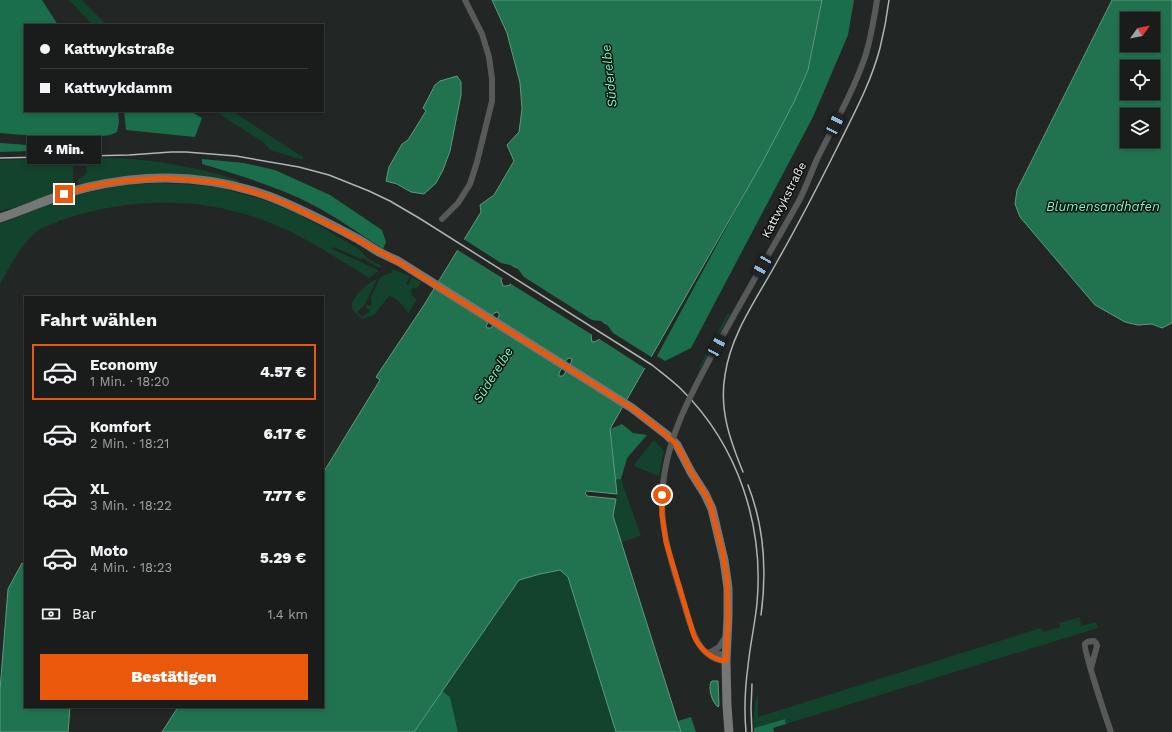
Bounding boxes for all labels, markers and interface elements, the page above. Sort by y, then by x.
north arrow [1120,12,1160,52]
map controls [1120,12,1160,148]
text: Kattwykstraße [64,40,174,58]
water label: Süderelbe [598,44,620,108]
button: locate [1120,60,1160,100]
text: Kattwykdamm [64,79,172,97]
button: layers [1120,108,1160,148]
car [824,111,846,137]
callout: 4 Min. [27,136,101,164]
text: 4 Min. [44,142,84,157]
street label: Kattwykstraße [759,159,809,240]
route end [55,185,73,203]
water label: Blumensandhafen [1046,199,1160,214]
car [751,253,773,279]
text: Fahrt wählen [40,309,157,330]
car [706,333,728,359]
water label: Süderelbe [470,344,516,406]
icon: car [42,354,78,390]
text: Economy [90,356,157,374]
text: 4.57 € [260,363,306,381]
text: 1 Min. · 18:20 [90,374,170,389]
icon: car [42,416,78,452]
text: Komfort [90,418,151,436]
text: 6.17 € [263,425,306,443]
text: 2 Min. · 18:21 [90,436,169,451]
icon: car [42,478,78,514]
text: XL [90,480,109,498]
route start [653,486,671,504]
text: 7.77 € [263,487,306,505]
text: 3 Min. · 18:22 [90,498,172,513]
icon: car [42,540,78,576]
text: Moto [90,542,128,560]
text: 5.29 € [260,549,306,567]
text: 4 Min. · 18:23 [90,560,172,575]
icon: cash [40,603,62,625]
text: Bar [72,605,96,623]
text: 1.4 km [267,607,308,622]
button: Bestätigen [40,654,308,700]

